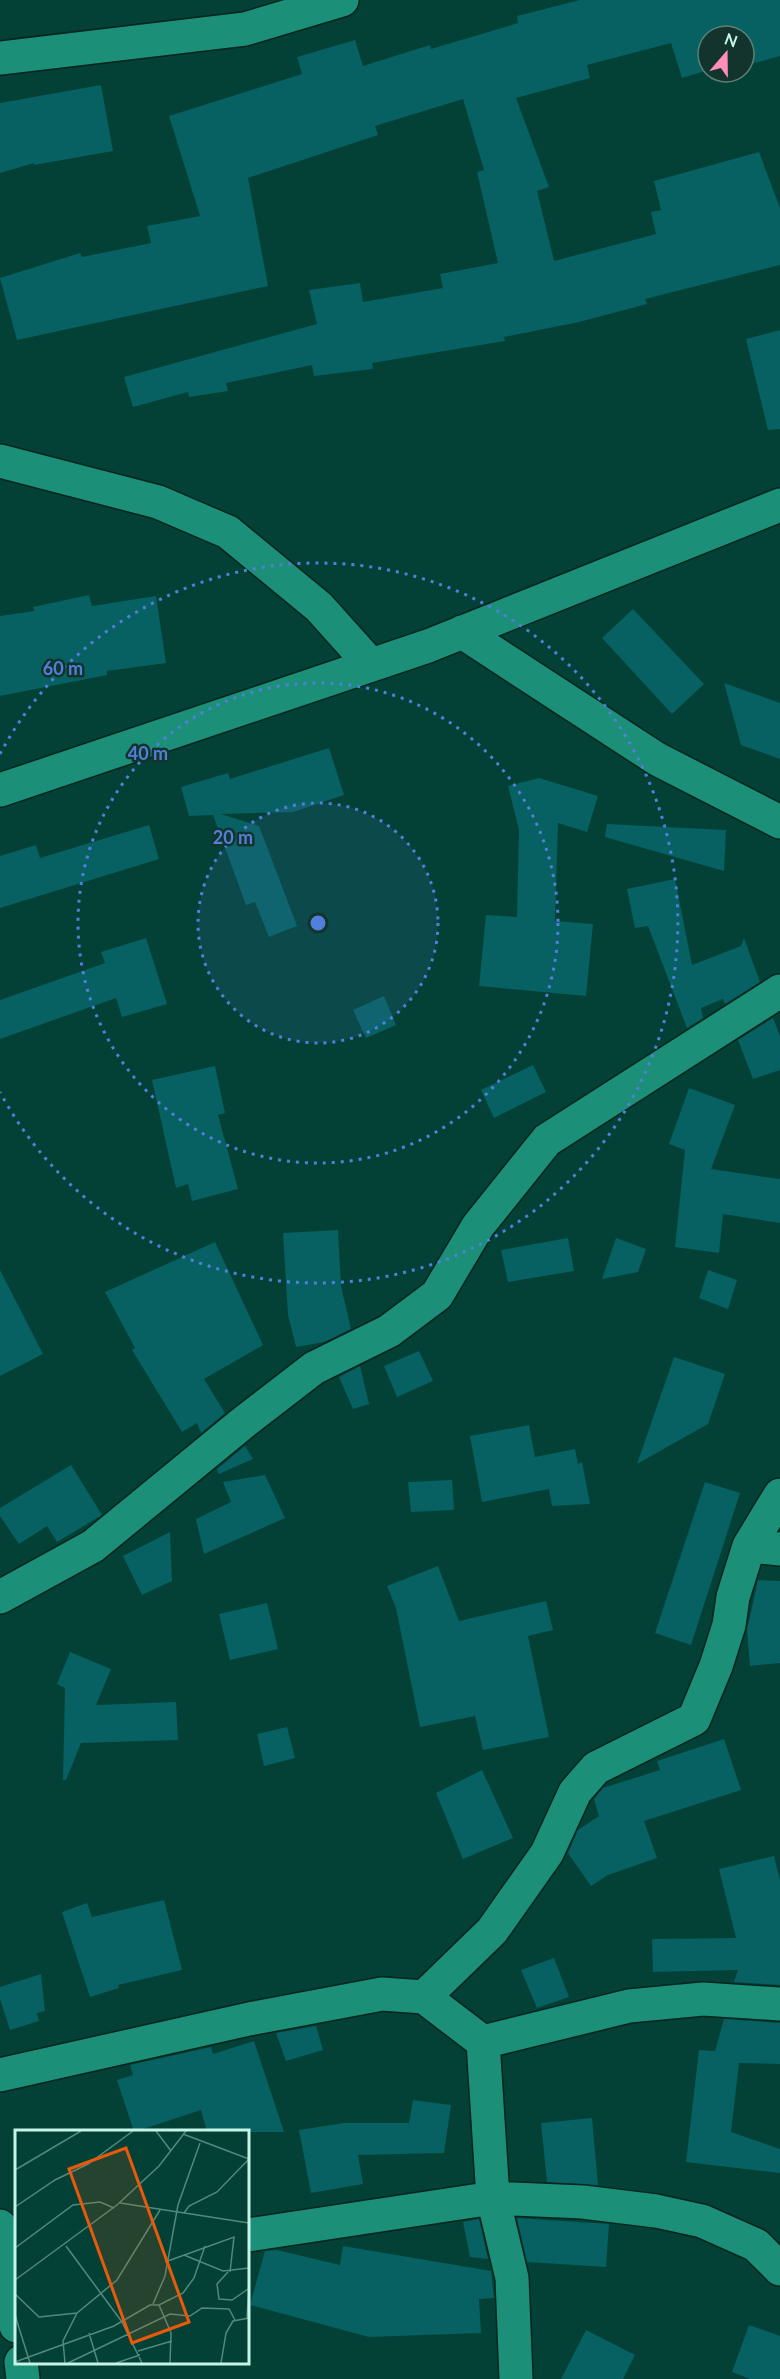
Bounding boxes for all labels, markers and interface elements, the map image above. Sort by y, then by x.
north arrow [696,24,756,84]
text: N [722,28,740,50]
text: 60 m [43,657,83,679]
text: 40 m [128,742,168,764]
text: 20 m [213,826,253,848]
centre of rings [308,913,328,933]
inset map [15,2130,249,2364]

